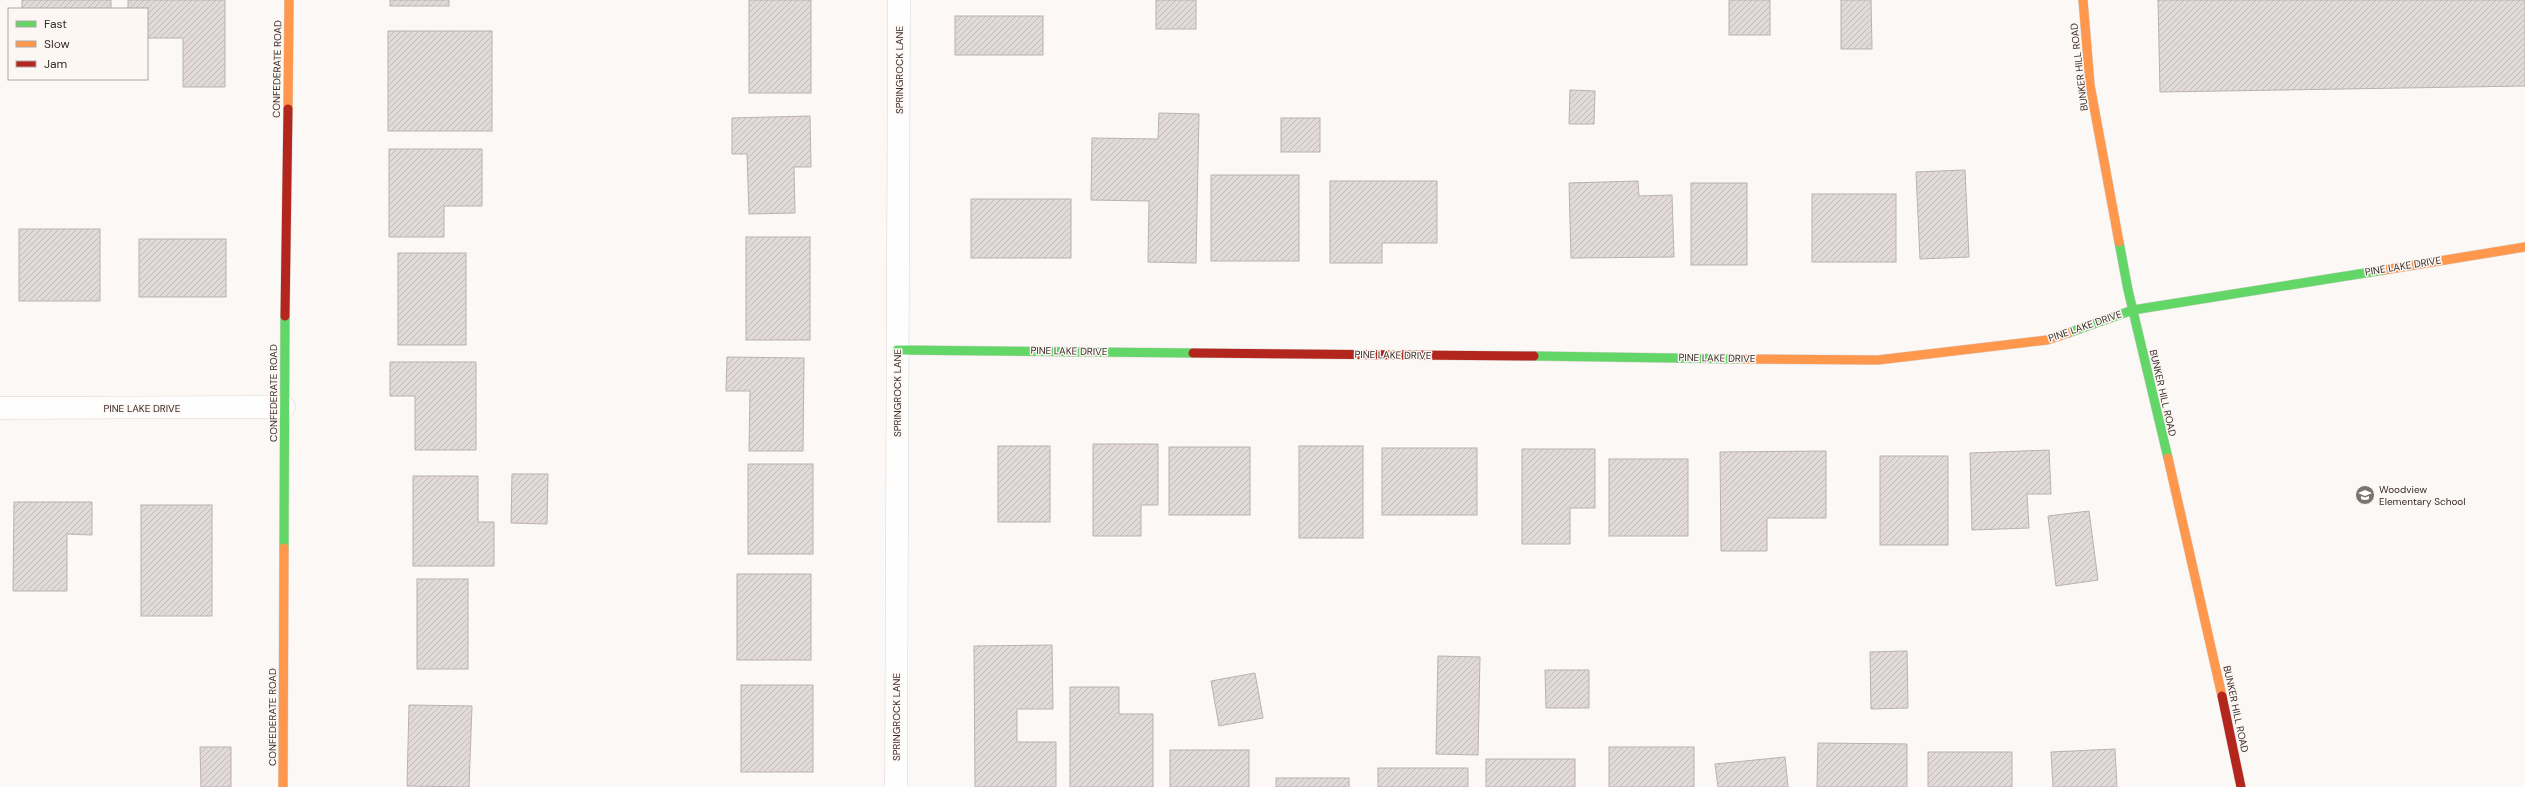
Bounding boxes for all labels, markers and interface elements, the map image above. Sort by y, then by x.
legend [8,8,148,80]
text: Fast [44,16,67,32]
street label: CONFEDERATE ROAD [270,20,284,118]
street label: BUNKER HILL ROAD [2067,22,2091,112]
street label: SPRINGROCK LANE [893,26,906,114]
text: Slow [44,36,70,52]
text: Jam [44,56,67,72]
street label: PINE LAKE DRIVE [2364,254,2442,278]
street label: PINE LAKE DRIVE [2047,307,2124,345]
street label: CONFEDERATE ROAD [267,344,280,442]
street label: PINE LAKE DRIVE [1030,344,1108,358]
street label: PINE LAKE DRIVE [1354,348,1432,362]
street label: BUNKER HILL ROAD [2147,348,2179,438]
street label: SPRINGROCK LANE [891,349,904,437]
street label: PINE LAKE DRIVE [1678,351,1756,365]
street label: PINE LAKE DRIVE [104,402,181,415]
place label: Woodview Elementary School [2379,483,2466,508]
school or university icon: Woodview Elementary School [2354,484,2376,506]
street label: BUNKER HILL ROAD [2220,664,2252,754]
street label: CONFEDERATE ROAD [266,668,279,766]
street label: SPRINGROCK LANE [890,673,903,761]

